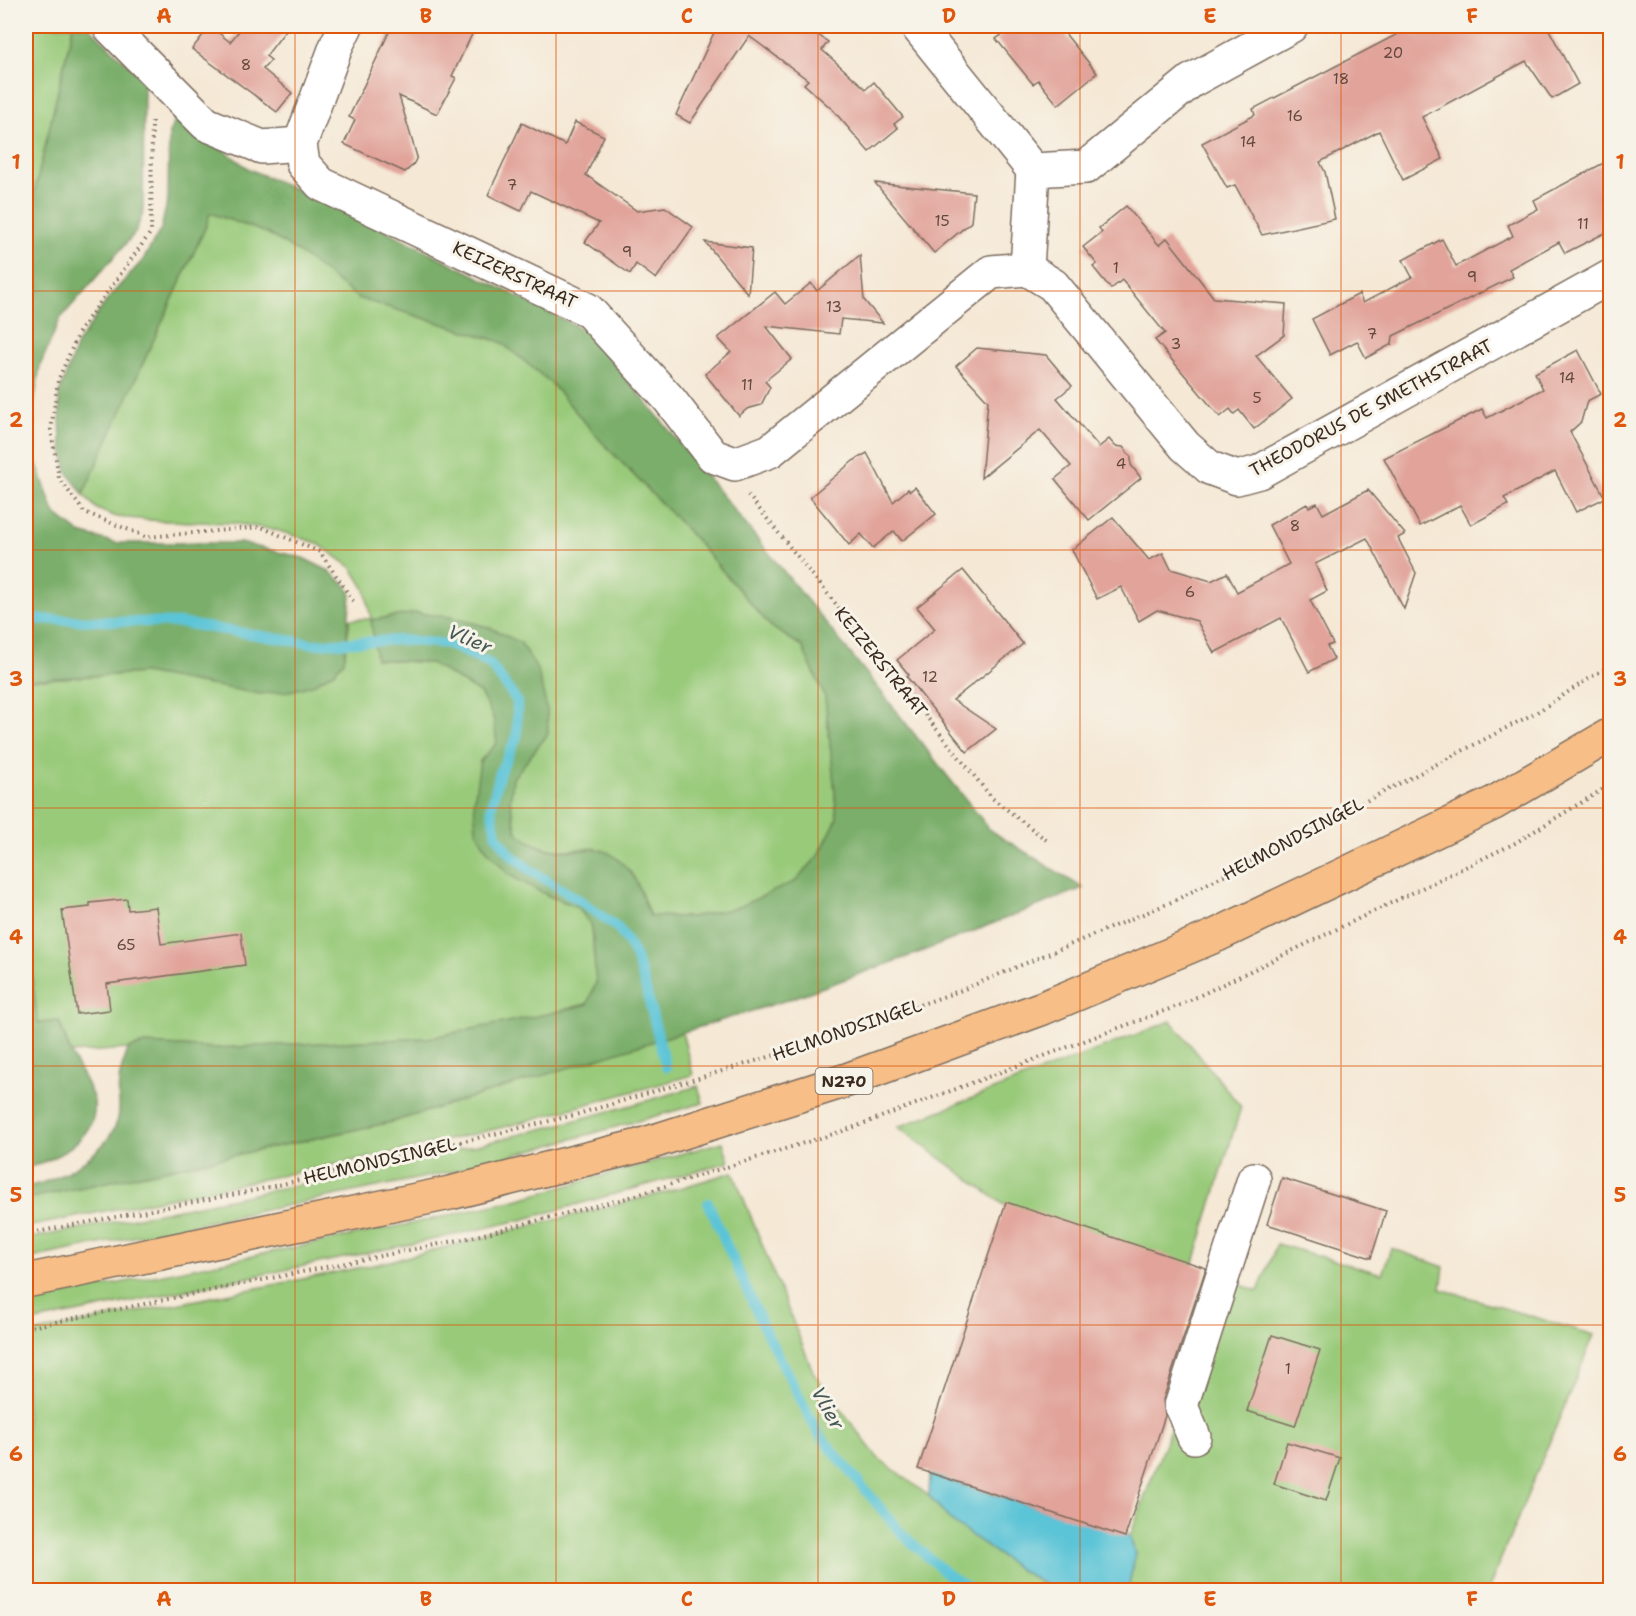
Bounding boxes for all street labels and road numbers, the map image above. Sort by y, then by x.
street label: KEIZERSTRAAT [449,236,581,314]
street label: THEODORUS DE SMETHSTRAAT [1245,334,1497,482]
street label: KEIZERSTRAAT [829,602,933,722]
street label: HELMONDSINGEL [1218,792,1368,886]
street label: HELMONDSINGEL [769,993,925,1067]
road number: N270 [816,1068,872,1094]
street label: HELMONDSINGEL [301,1132,459,1190]

